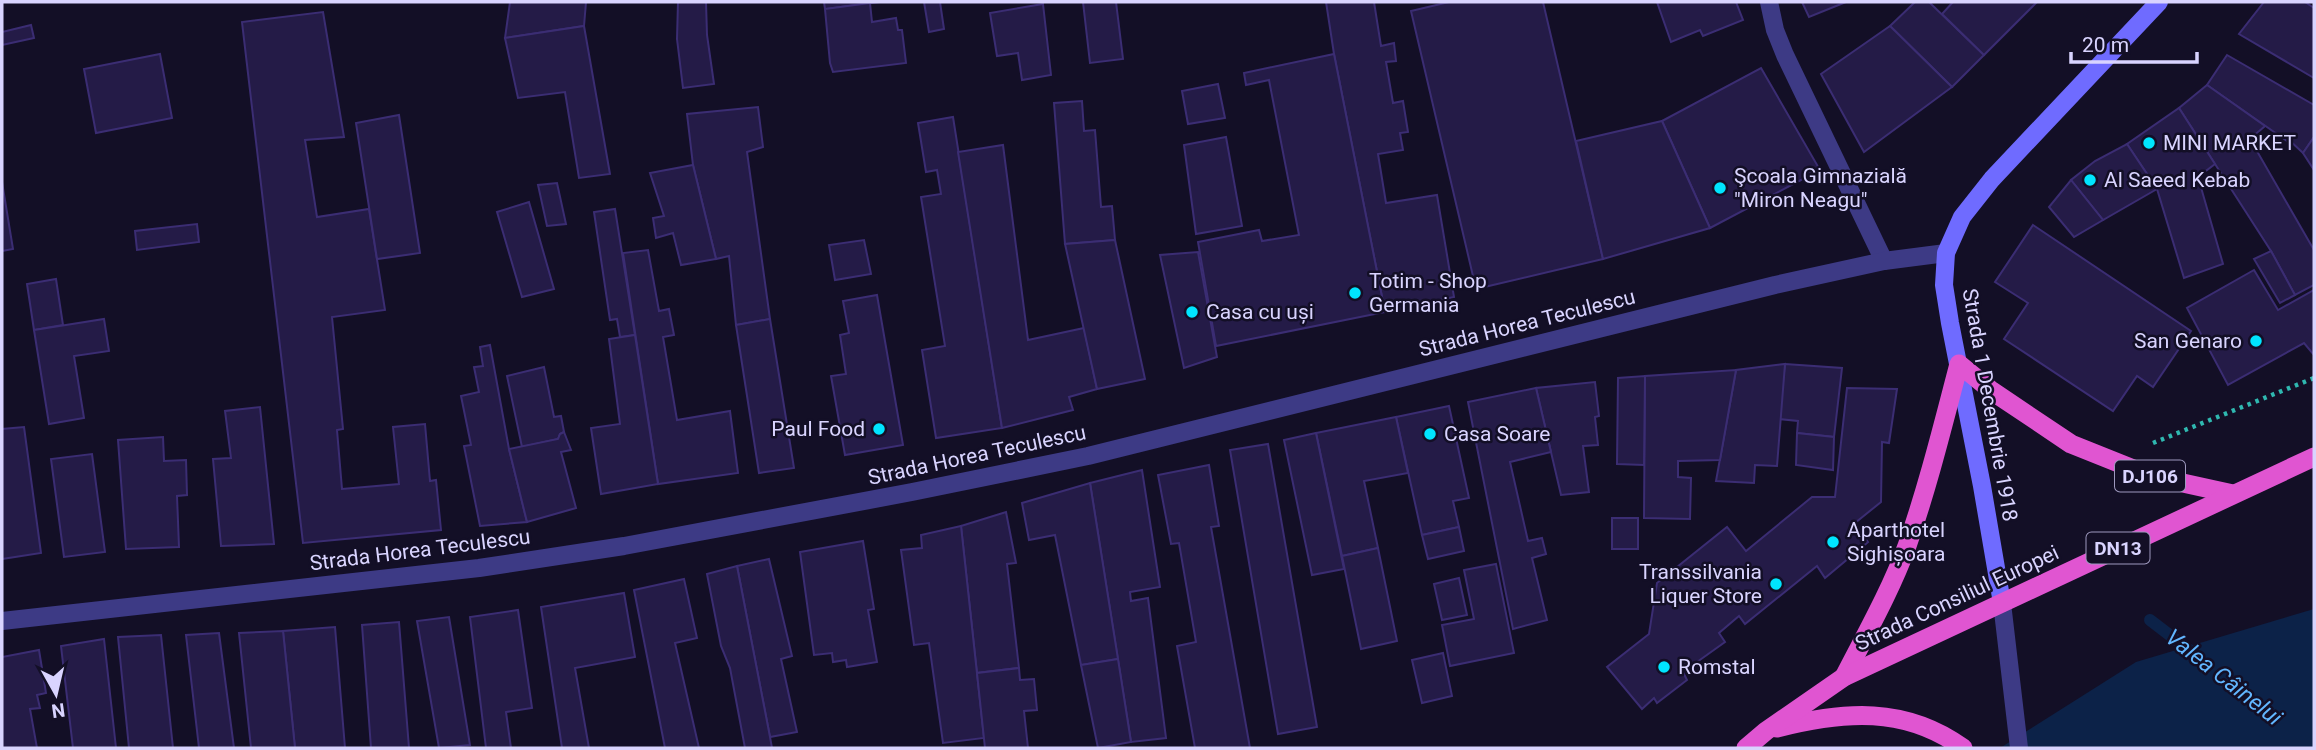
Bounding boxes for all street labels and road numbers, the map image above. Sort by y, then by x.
street label: Strada Horea Teculescu [1416,284,1638,362]
street label: Strada 1 Decembrie 1918 [1958,287,2022,523]
street label: Strada Horea Teculescu [866,420,1088,490]
road number: DJ106 [2115,461,2185,491]
street label: Strada Horea Teculescu [308,525,532,575]
road number: DN13 [2086,533,2150,564]
street label: Strada Consiliul Europei [1852,540,2062,656]

